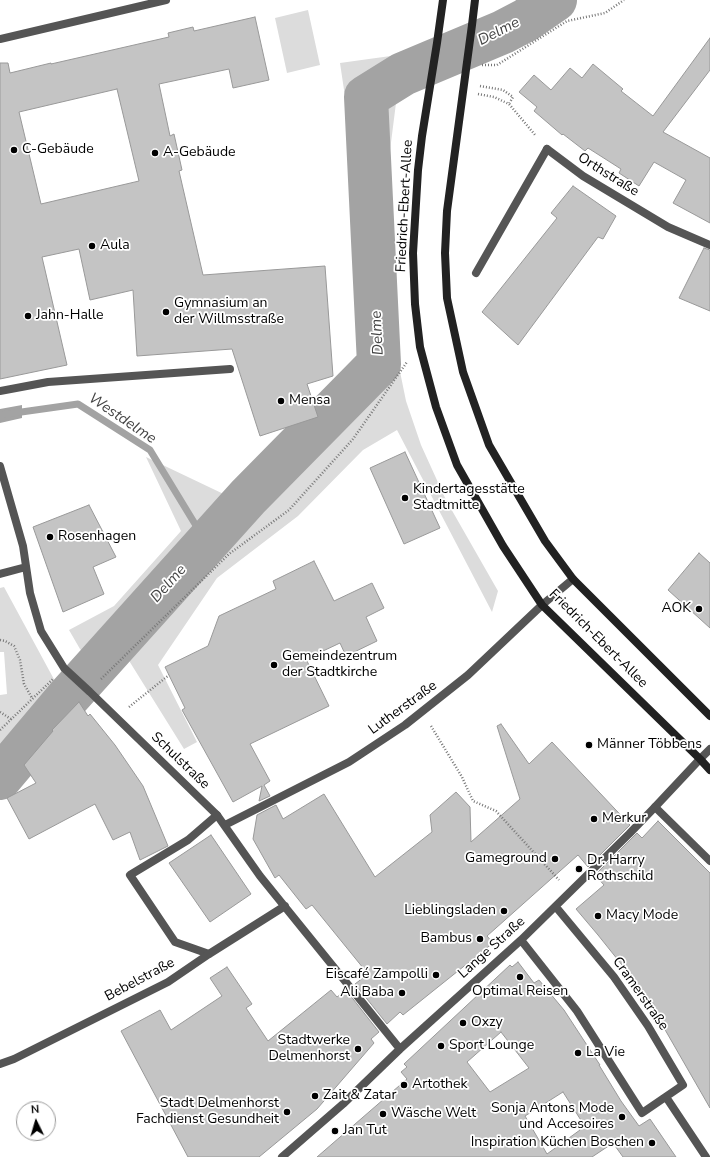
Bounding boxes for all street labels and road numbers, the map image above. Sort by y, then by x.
street label: Friedrich-Ebert-Allee [393,139,417,273]
street label: Orthstraße [574,150,642,200]
street label: Friedrich-Ebert-Allee [545,586,651,692]
street label: Lutherstraße [365,678,441,738]
street label: Schulstraße [147,729,213,793]
street label: Lange Straße [455,914,529,982]
street label: Cramerstraße [608,954,672,1034]
street label: Bebelstraße [102,955,178,1005]

